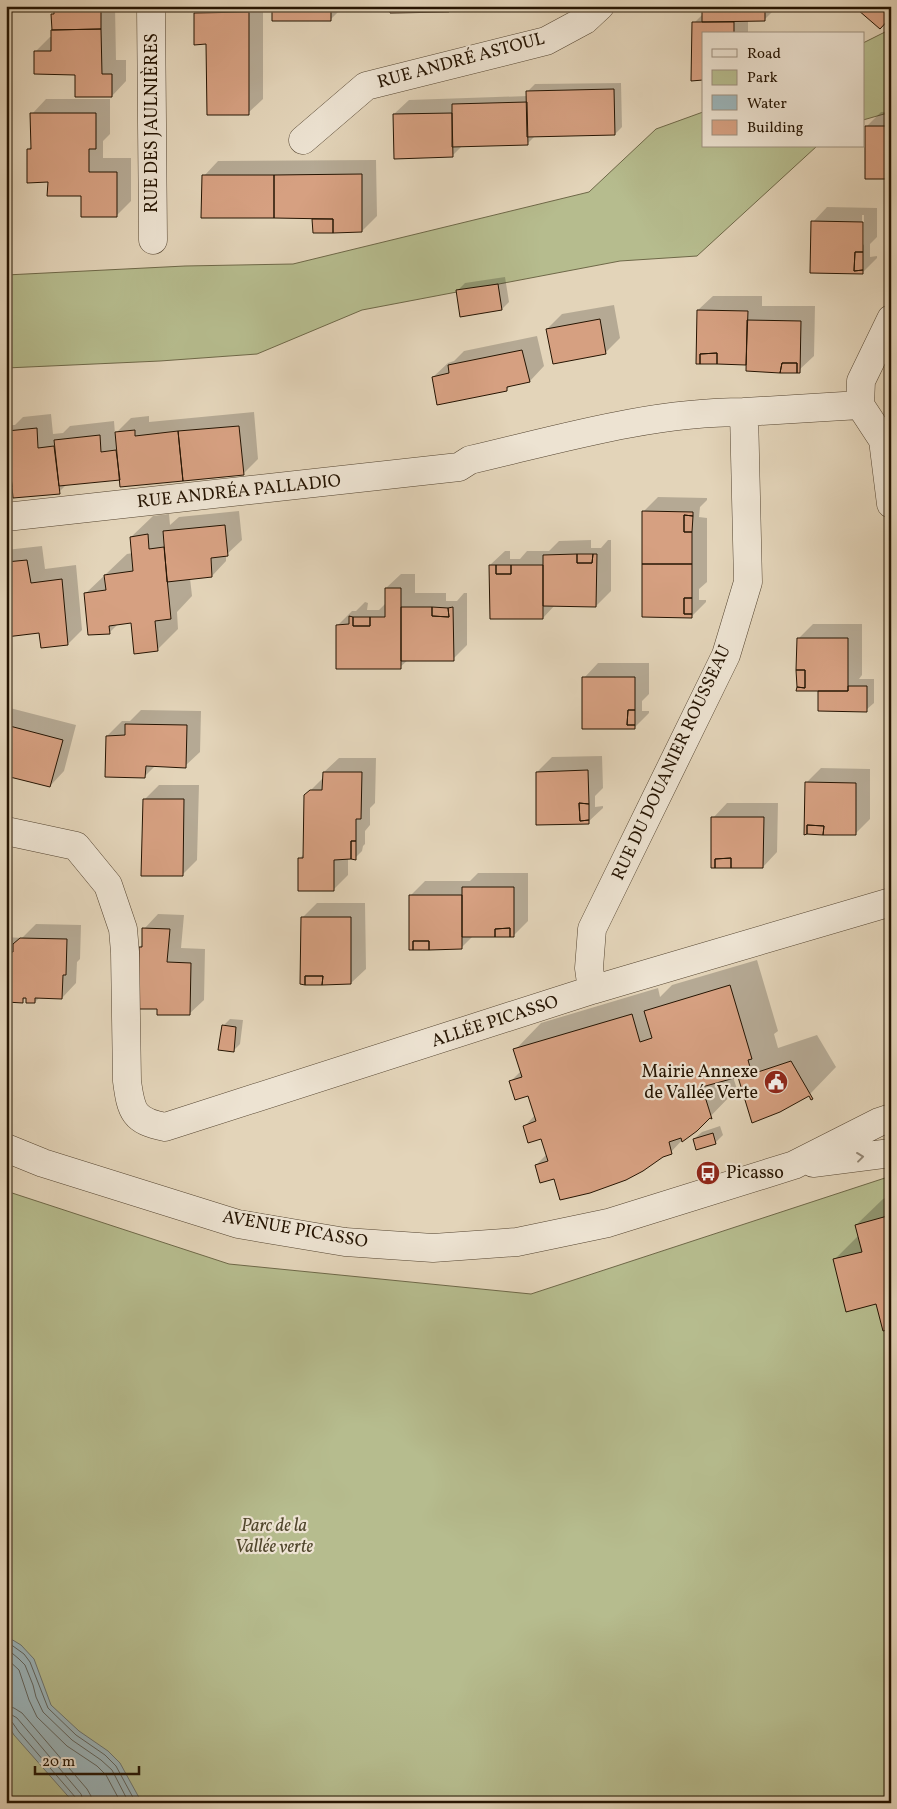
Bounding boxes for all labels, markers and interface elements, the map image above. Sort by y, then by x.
street label: RUE ANDRÉ ASTOUL [374,27,548,95]
legend [702,32,864,148]
street label: RUE DES JAULNIÈRES [140,33,165,213]
text: Road [747,44,781,65]
text: Park [747,68,778,89]
text: Water [747,94,787,115]
text: Building [747,118,804,139]
street label: RUE ANDRÉA PALLADIO [136,469,342,515]
street label: RUE DU DOUANIER ROUSSEAU [606,641,738,885]
street label: ALLÉE PICASSO [428,990,562,1054]
place label: Mairie Annexe de Vallée Verte [642,1060,758,1106]
public building icon: Mairie Annexe de Vallée Verte [763,1069,789,1095]
one-way arrow [856,1152,864,1163]
bus stop icon: Picasso [695,1160,721,1186]
place label: Picasso [726,1161,784,1186]
street label: AVENUE PICASSO [220,1205,370,1255]
park label: Parc de la Vallée verte [235,1514,314,1560]
scale bar [35,1744,139,1776]
text: 20 m [42,1752,75,1773]

